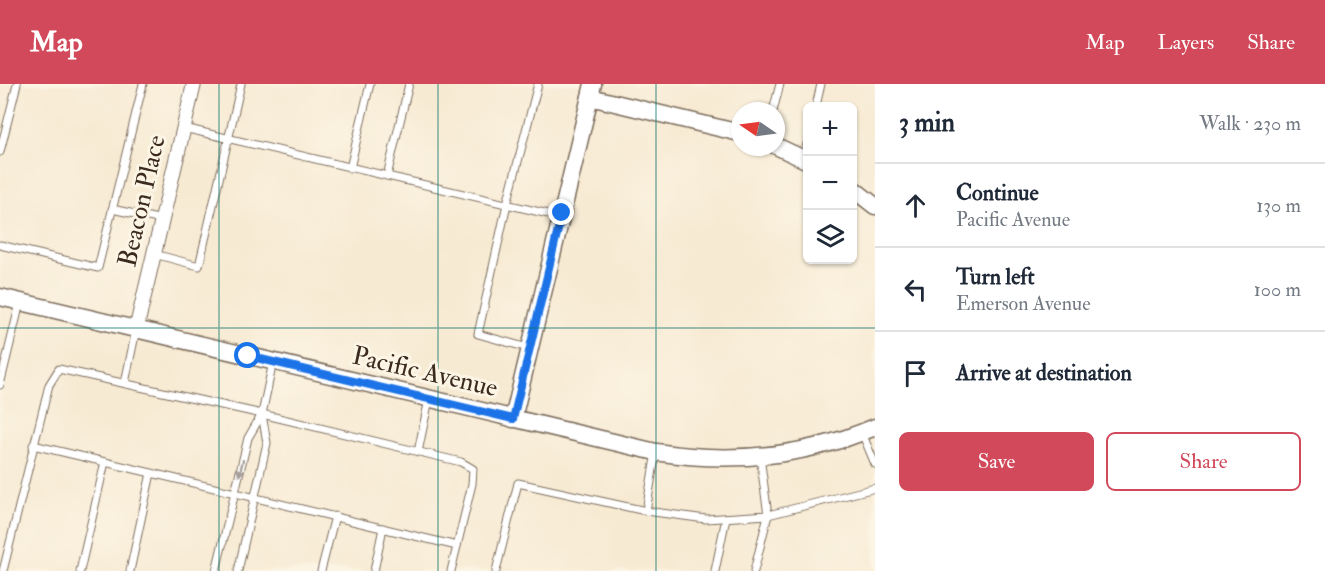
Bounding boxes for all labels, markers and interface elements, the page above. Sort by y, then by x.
text: Map [30,25,83,60]
text: Map [1085,29,1125,56]
text: Layers [1158,29,1214,56]
text: Share [1247,29,1295,56]
north arrow [731,102,785,156]
map controls [803,102,857,264]
button: + [803,102,857,156]
text: 3 min [899,107,955,139]
text: Walk · 230 m [1199,111,1301,136]
street label: Beacon Place [111,132,173,270]
button: − [803,156,857,210]
text: Continue [956,179,1039,207]
icon: ahead [899,189,932,222]
text: 130 m [1256,193,1301,218]
route end [548,199,574,225]
text: Pacific Avenue [956,207,1070,232]
button: layers [803,210,857,264]
text: Turn left [956,263,1035,291]
icon: left [899,273,932,306]
text: 100 m [1254,277,1301,302]
text: Emerson Avenue [956,291,1091,316]
street label: Pacific Avenue [349,340,501,404]
route start [234,342,260,368]
icon: arrive [899,357,932,390]
text: Arrive at destination [956,359,1132,387]
button: Save [899,432,1094,491]
button: Share [1106,432,1301,491]
one-way arrow [235,459,245,477]

